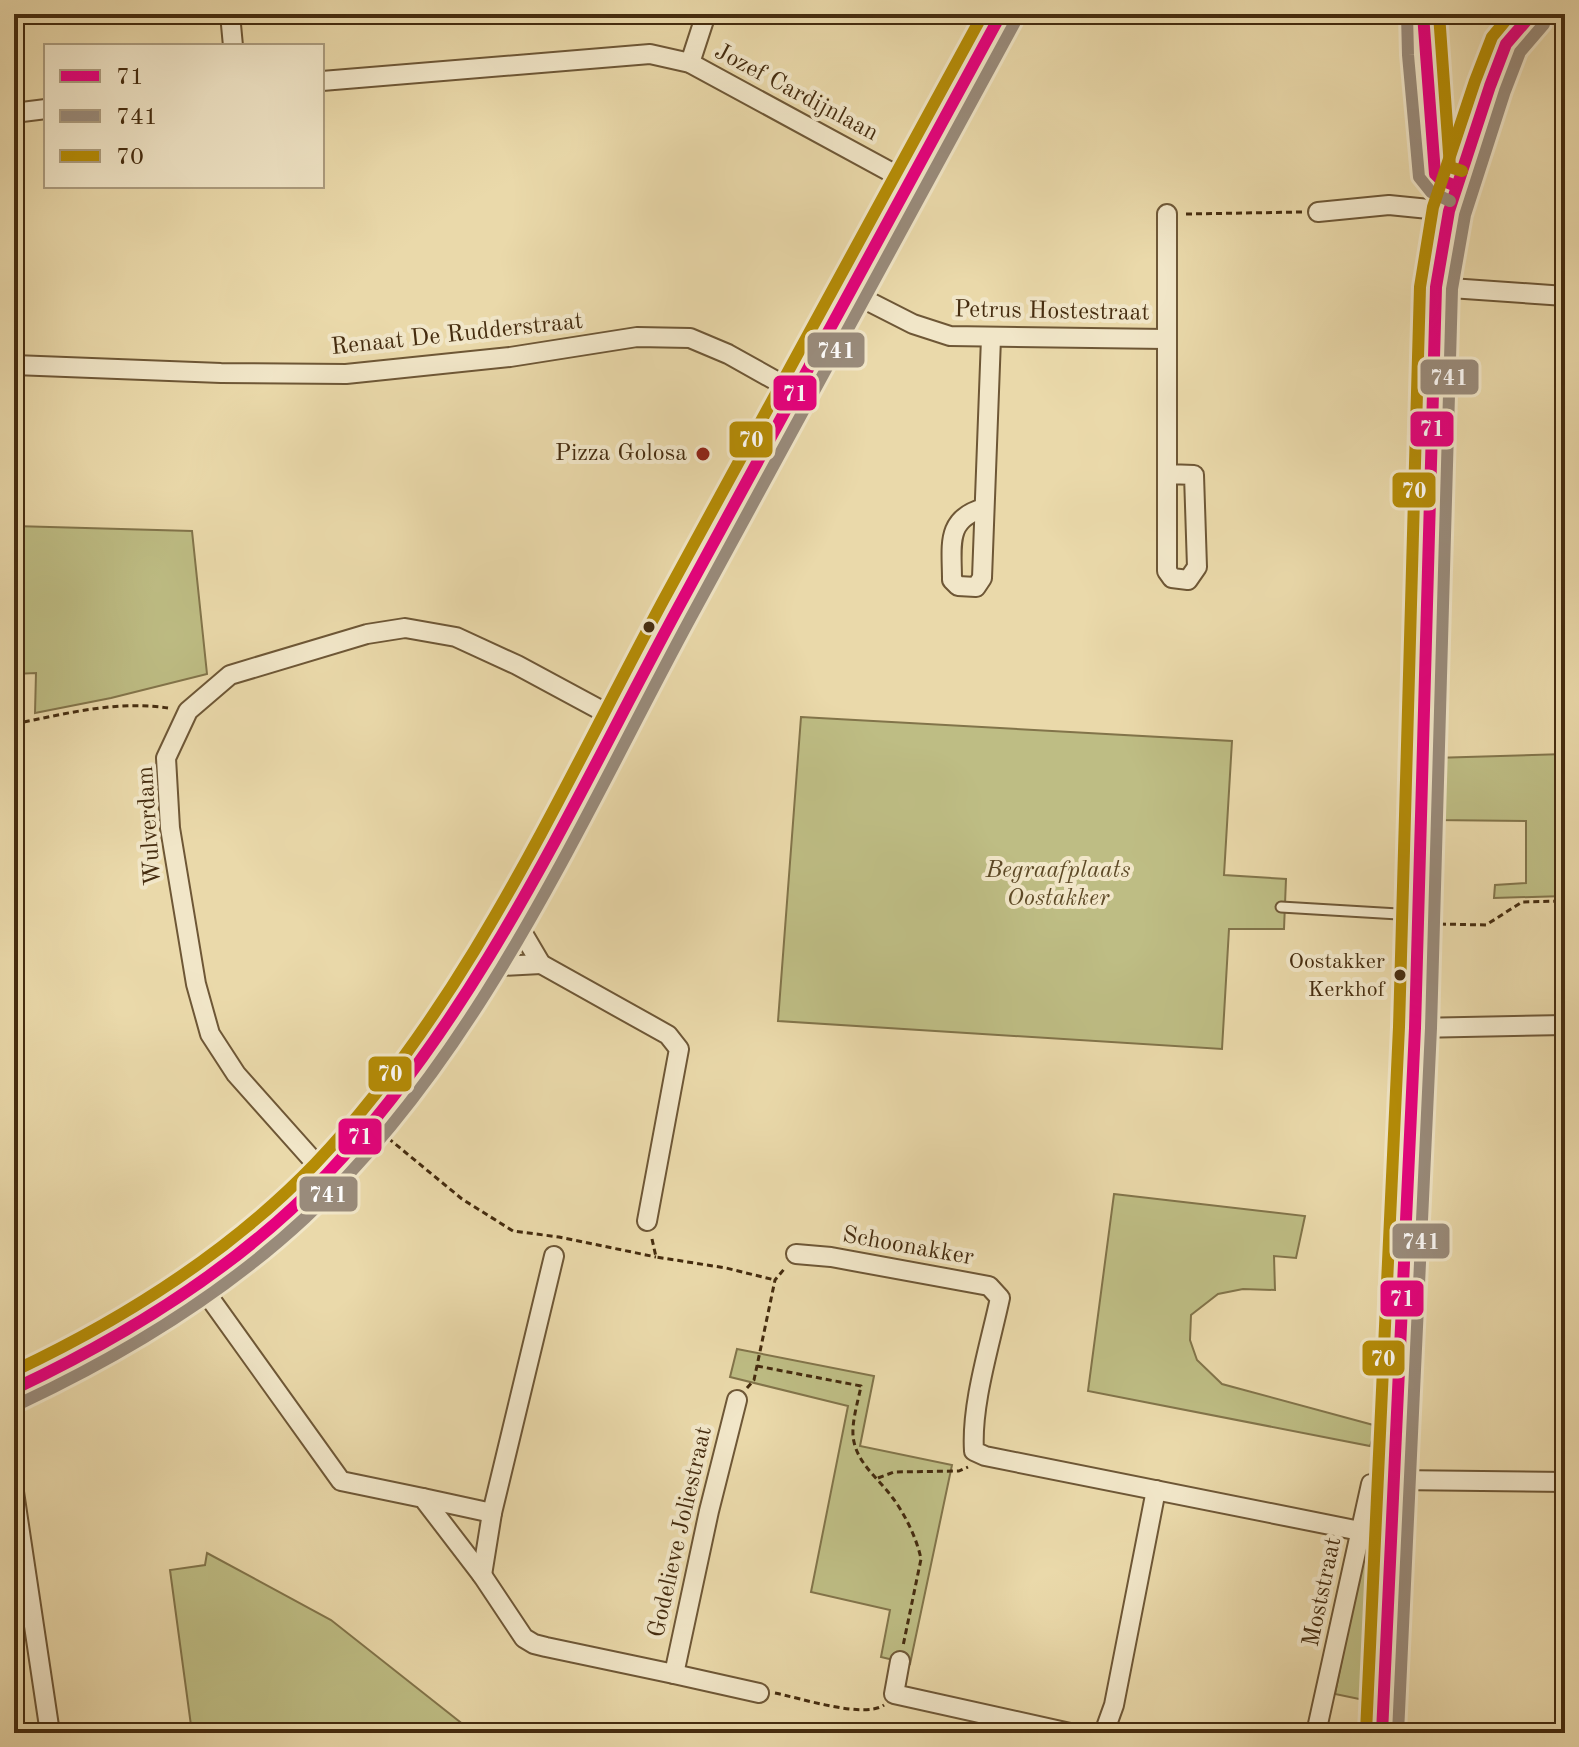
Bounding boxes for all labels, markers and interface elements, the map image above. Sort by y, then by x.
street label: Jozef Cardijnlaan [710,40,882,146]
legend [44,44,324,188]
text: 71 [116,66,144,90]
text: 741 [116,106,158,130]
text: 70 [116,146,144,170]
street label: Petrus Hostestraat [954,298,1150,326]
street label: Renaat De Rudderstraat [330,310,584,360]
line badge: 741 [806,331,866,369]
text: 741 [817,341,855,363]
line badge: 741 [1419,358,1480,396]
text: 741 [1430,368,1468,390]
line badge: 71 [772,374,818,412]
text: 71 [782,384,808,406]
line badge: 71 [1409,410,1455,448]
text: 71 [1419,419,1445,441]
line badge: 70 [728,420,774,459]
text: 70 [738,430,764,452]
place label: Pizza Golosa [555,442,687,466]
marker: Pizza Golosa [694,445,712,463]
line badge: 70 [1391,471,1437,509]
text: 70 [1401,481,1427,503]
unlabelled marker [641,619,657,635]
street label: Wulverdam [134,765,166,887]
park label: Begraafplaats Oostakker [984,859,1131,911]
place label: Oostakker Kerkhof [1289,951,1386,1001]
marker: Oostakker Kerkhof [1392,967,1408,983]
line badge: 70 [367,1055,413,1093]
text: 70 [377,1064,403,1086]
line badge: 71 [337,1117,383,1156]
text: 71 [347,1127,373,1149]
line badge: 741 [298,1175,359,1213]
text: 741 [309,1185,347,1207]
line badge: 741 [1391,1222,1451,1260]
street label: Schoonakker [840,1224,976,1270]
text: 741 [1402,1232,1440,1254]
line badge: 71 [1379,1279,1425,1318]
text: 71 [1389,1289,1415,1311]
line badge: 70 [1361,1339,1406,1377]
text: 70 [1370,1349,1396,1371]
street label: Godelieve Joliestraat [645,1424,717,1640]
street label: Moststraat [1300,1535,1346,1649]

